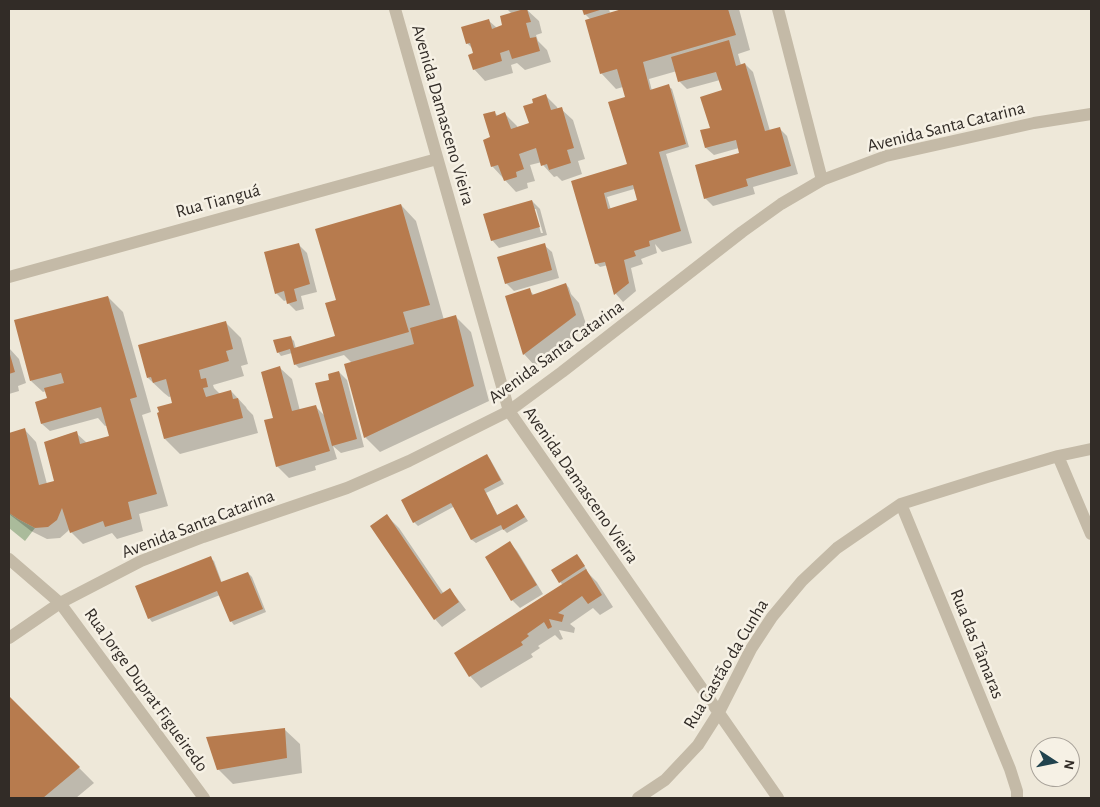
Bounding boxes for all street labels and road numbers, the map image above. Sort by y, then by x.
street label: Avenida Damasceno Vieira [407,22,479,208]
street label: Avenida Santa Catarina [865,97,1027,157]
street label: Rua Tianguá [173,179,263,223]
street label: Avenida Santa Catarina [484,296,628,408]
street label: Avenida Damasceno Vieira [519,402,643,568]
street label: Avenida Santa Catarina [119,485,277,563]
street label: Rua das Tâmaras [945,586,1009,702]
street label: Rua Gastão da Cunha [679,595,773,733]
street label: Rua Jorge Duprat Figueiredo [79,604,213,776]

